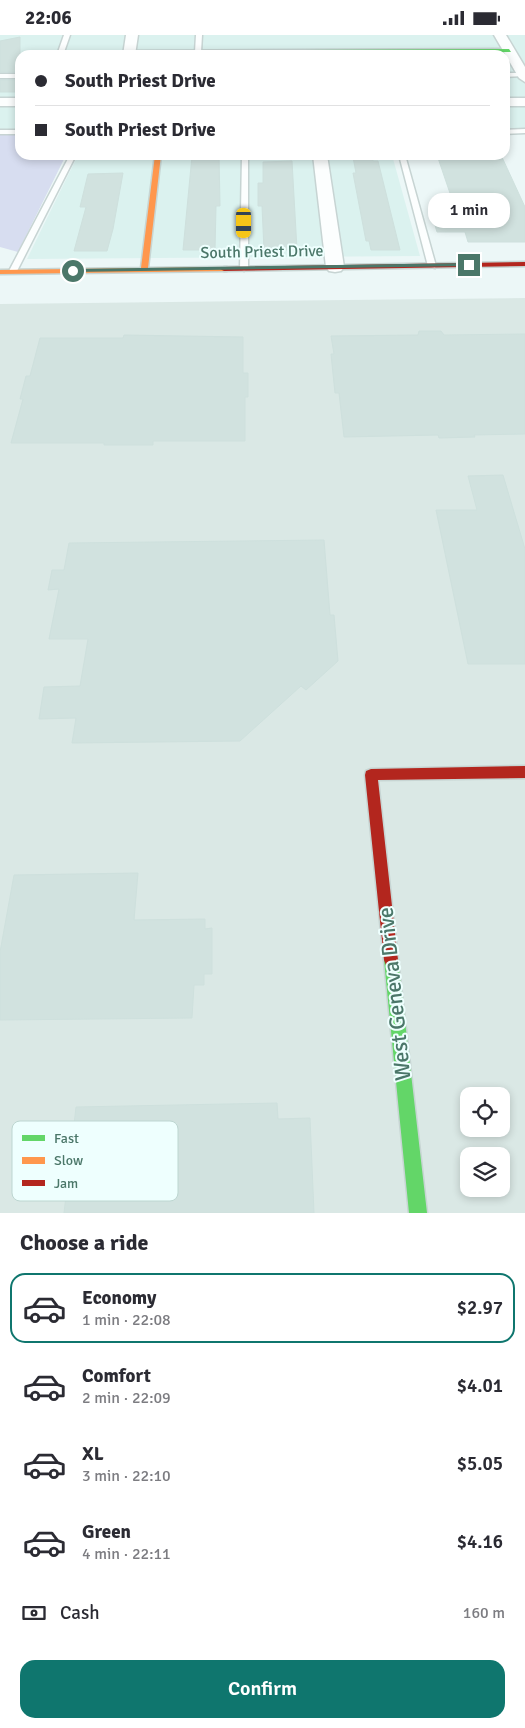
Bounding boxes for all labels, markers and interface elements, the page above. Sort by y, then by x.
text: 22:06 [25,6,72,30]
text: South Priest Drive [65,69,216,93]
text: South Priest Drive [65,118,216,142]
callout: 1 min [428,193,510,227]
text: 1 min [450,200,488,220]
car [236,208,251,238]
street label: South Priest Drive [200,241,324,263]
route end [458,254,480,276]
route start [62,260,84,282]
street label: West Geneva Drive [371,906,417,1082]
map controls [460,1087,510,1197]
button: locate [460,1087,510,1137]
legend [12,1121,178,1201]
text: Fast [54,1130,79,1147]
button: layers [460,1147,510,1197]
text: Slow [54,1152,83,1169]
text: Jam [54,1175,78,1192]
text: Choose a ride [20,1229,148,1256]
icon: car [22,1286,67,1331]
text: Economy [82,1286,156,1310]
text: $2.97 [457,1296,503,1320]
text: 1 min · 22:08 [82,1310,171,1330]
icon: car [22,1364,67,1409]
text: Comfort [82,1364,151,1388]
text: $4.01 [457,1374,503,1398]
text: 2 min · 22:09 [82,1388,171,1408]
icon: car [22,1442,67,1487]
text: XL [82,1442,104,1466]
text: $5.05 [457,1452,503,1476]
text: 3 min · 22:10 [82,1466,171,1486]
icon: car [22,1520,67,1565]
text: Green [82,1520,131,1544]
text: $4.16 [457,1530,503,1554]
text: 4 min · 22:11 [82,1544,171,1564]
icon: cash [20,1599,48,1627]
text: Cash [60,1601,100,1625]
text: 160 m [463,1603,505,1623]
button: Confirm [20,1660,505,1718]

